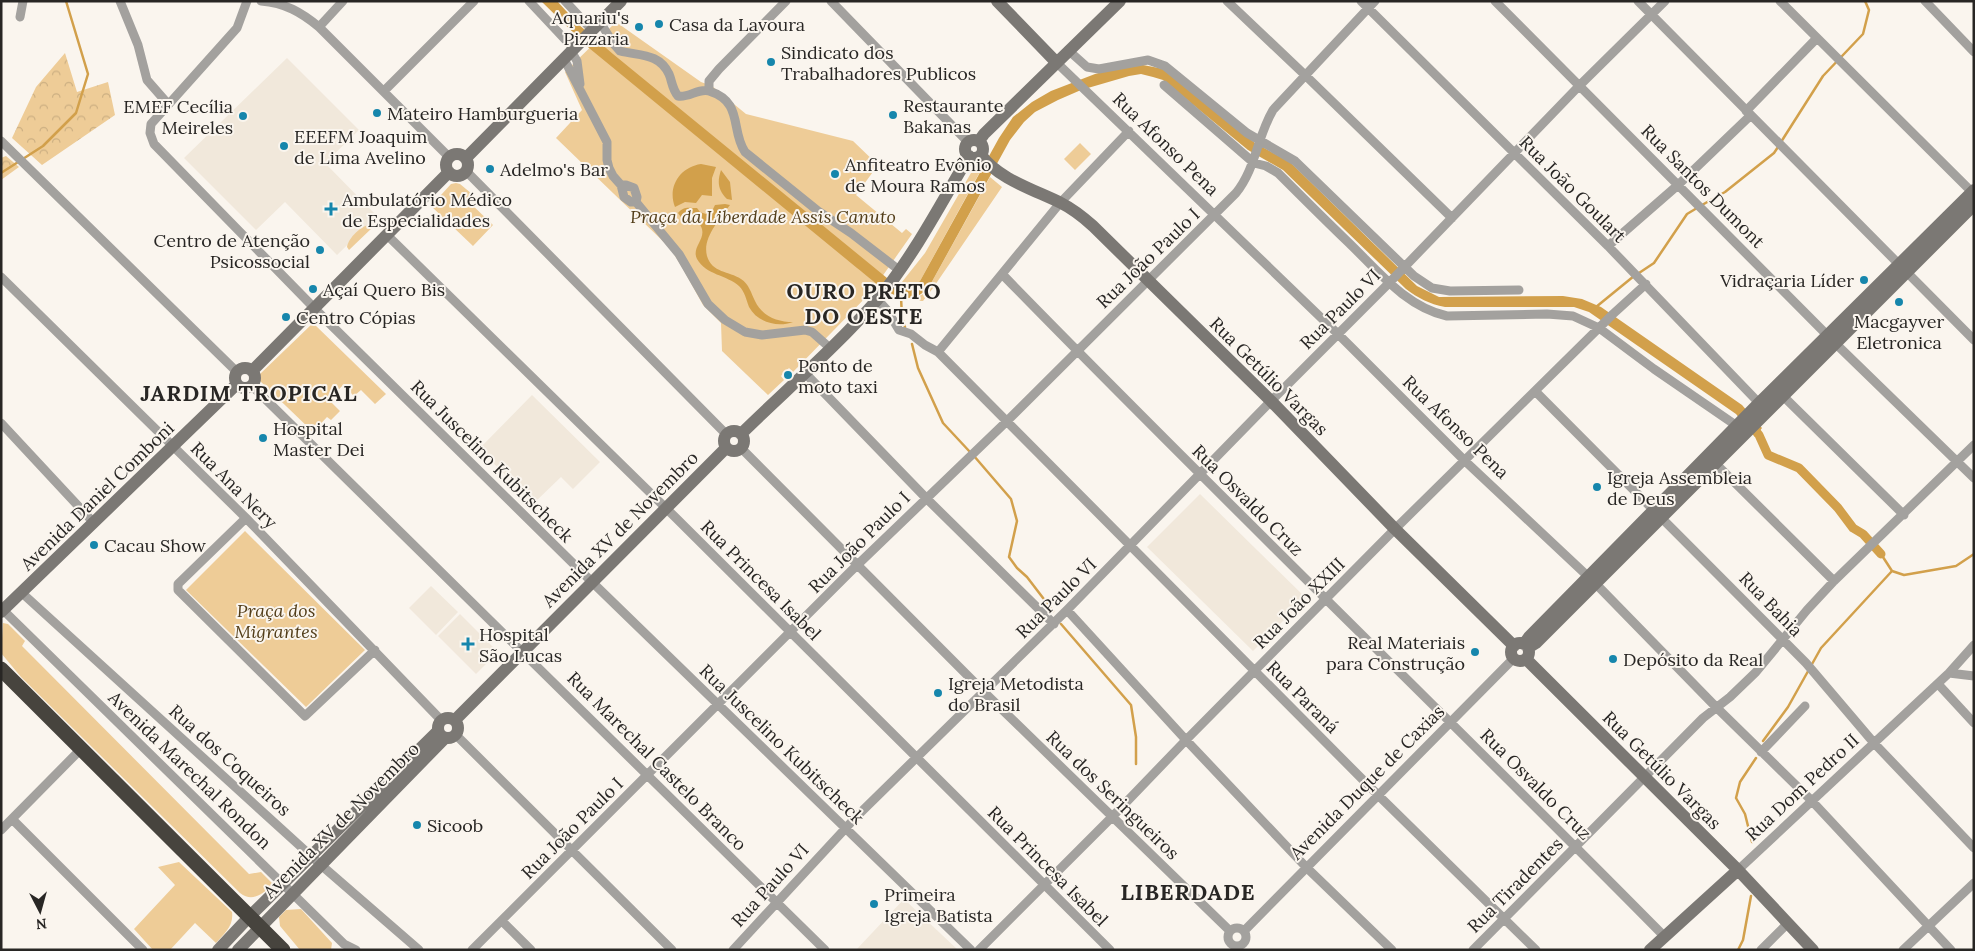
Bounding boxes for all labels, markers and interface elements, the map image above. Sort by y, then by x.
place label: Aquariu's Pizzaria [551,6,629,50]
place label: Casa da Lavoura [669,13,805,36]
marker: Casa da Lavoura [653,18,665,30]
marker: Aquariu's Pizzaria [633,21,645,33]
place label: Sindicato dos Trabalhadores Publicos [781,41,976,85]
marker: Sindicato dos Trabalhadores Publicos [765,56,777,68]
street label: Rua Afonso Pena [1108,87,1224,201]
place label: Restaurante Bakanas [903,94,1004,138]
place label: EMEF Cecília Meireles [123,95,233,139]
place label: Mateiro Hamburgueria [387,102,578,125]
marker: Mateiro Hamburgueria [371,107,383,119]
marker: Restaurante Bakanas [887,109,899,121]
marker: EMEF Cecília Meireles [237,110,249,122]
street label: Rua Santos Dumont [1636,119,1770,253]
place label: EEEFM Joaquim de Lima Avelino [294,125,427,169]
street label: Rua João Goulart [1515,131,1631,247]
marker: EEEFM Joaquim de Lima Avelino [278,140,290,152]
place label: Anfiteatro Evônio de Moura Ramos [844,153,992,197]
place label: Adelmo's Bar [499,158,608,181]
marker: Adelmo's Bar [484,163,496,175]
marker: Anfiteatro Evônio de Moura Ramos [829,168,841,180]
place label: Ambulatório Médico de Especialidades [341,188,512,232]
marker: Ambulatório Médico de Especialidades [324,202,338,216]
street label: Rua João Paulo I [1092,203,1204,313]
park label: Praça da Liberdade Assis Canuto [630,205,896,228]
place label: Centro de Atenção Psicossocial [154,229,310,273]
marker: Centro de Atenção Psicossocial [314,244,326,256]
street label: Rua Paulo VI [1295,264,1385,354]
place label: Vidraçaria Líder [1719,269,1854,292]
marker: Vidraçaria Líder [1858,274,1870,286]
district label: OURO PRETO DO OESTE [786,277,942,330]
place label: Açaí Quero Bis [322,278,445,301]
marker: Açaí Quero Bis [307,283,319,295]
marker: Macgayver Eletronica [1893,296,1905,308]
place label: Centro Cópias [296,306,416,329]
place label: Macgayver Eletronica [1854,310,1944,354]
marker: Centro Cópias [280,311,292,323]
street label: Rua Getúlio Vargas [1205,312,1333,440]
place label: Ponto de moto taxi [798,354,878,398]
marker: Ponto de moto taxi [782,369,794,381]
street label: Rua Afonso Pena [1398,370,1514,484]
street label: Rua Juscelino Kubitscheck [406,375,578,547]
district label: JARDIM TROPICAL [140,379,358,407]
street label: Avenida Daniel Comboni [15,417,179,576]
place label: Hospital Master Dei [273,417,365,461]
marker: Hospital Master Dei [257,432,269,444]
street label: Rua Ana Nery [186,437,282,533]
street label: Rua Osvaldo Cruz [1187,439,1309,561]
street label: Avenida XV de Novembro [536,446,703,613]
place label: Igreja Assembleia de Deus [1607,466,1752,510]
marker: Igreja Assembleia de Deus [1591,481,1603,493]
street label: Rua João Paulo I [803,486,915,598]
street label: Rua Princesa Isabel [696,515,826,645]
place label: Cacau Show [104,534,206,557]
marker: Cacau Show [88,539,100,551]
street label: Rua João XXIII [1248,552,1350,654]
street label: Rua Paulo VI [1011,553,1101,643]
street label: Rua Bahia [1734,567,1808,641]
park label: Praça dos Migrantes [234,599,318,643]
place label: Hospital São Lucas [479,623,562,667]
place label: Real Materiais para Construção [1326,631,1465,675]
marker: Hospital São Lucas [461,637,475,651]
marker: Real Materiais para Construção [1469,646,1481,658]
place label: Depósito da Real [1623,648,1763,671]
marker: Depósito da Real [1607,653,1619,665]
street label: Rua Paraná [1262,656,1344,738]
street label: Rua Juscelino Kubitscheck [695,659,870,829]
street label: Rua Marechal Castelo Branco [562,666,752,856]
place label: Igreja Metodista do Brasil [948,672,1084,716]
street label: Avenida Marechal Rondon [103,685,276,854]
marker: Igreja Metodista do Brasil [932,687,944,699]
street label: Rua dos Coqueiros [164,699,296,821]
street label: Avenida Duque de Caxias [1284,700,1449,865]
street label: Rua Getúlio Vargas [1598,706,1726,834]
street label: Rua Osvaldo Cruz [1475,723,1597,845]
street label: Rua dos Seringueiros [1042,726,1184,864]
street label: Rua Dom Pedro II [1740,728,1864,846]
street label: Avenida XV de Novembro [257,737,424,904]
street label: Rua João Paulo I [516,772,628,884]
street label: Rua Princesa Isabel [983,801,1113,931]
place label: Sicoob [427,814,483,837]
marker: Sicoob [411,819,423,831]
street label: Rua Tiradentes [1462,832,1568,938]
street label: Rua Paulo VI [726,838,814,932]
district label: LIBERDADE [1121,878,1255,906]
place label: Primeira Igreja Batista [884,883,993,927]
north arrow [15,886,65,936]
marker: Primeira Igreja Batista [868,898,880,910]
text: N [35,914,48,933]

